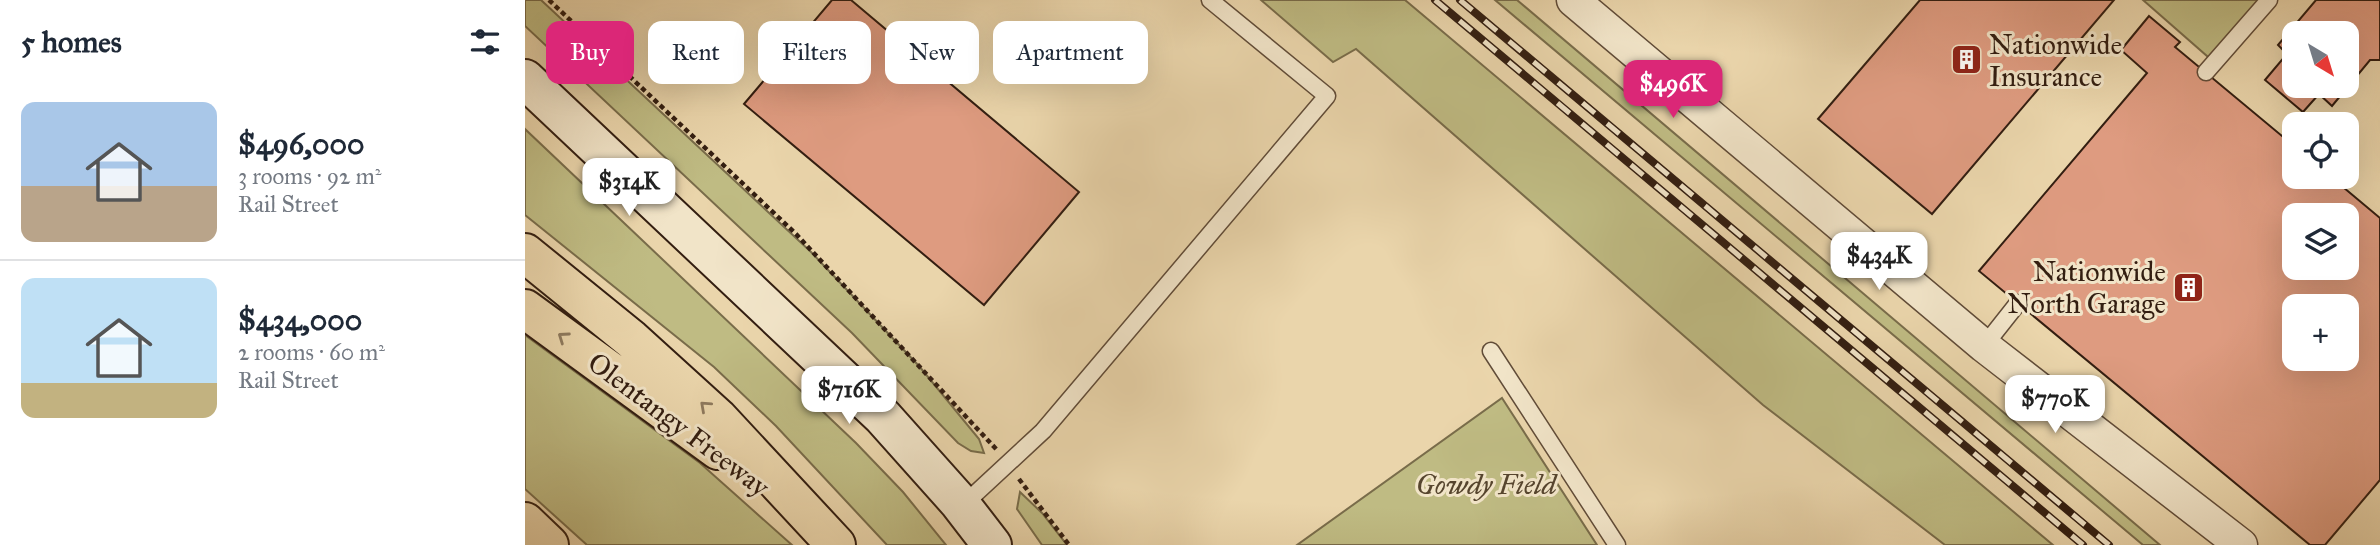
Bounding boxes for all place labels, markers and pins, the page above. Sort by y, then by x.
place label: Nationwide Insurance [1989,27,2122,94]
building icon: Nationwide Insurance [1949,43,1983,77]
pin: $496K [1624,60,1722,120]
pin: $314K [580,158,678,218]
pin: $434K [1830,232,1928,292]
place label: Nationwide North Garage [2007,254,2166,321]
building icon: Nationwide North Garage [2172,270,2206,304]
pin: $716K [800,366,898,426]
pin: $770K [2006,376,2104,435]

